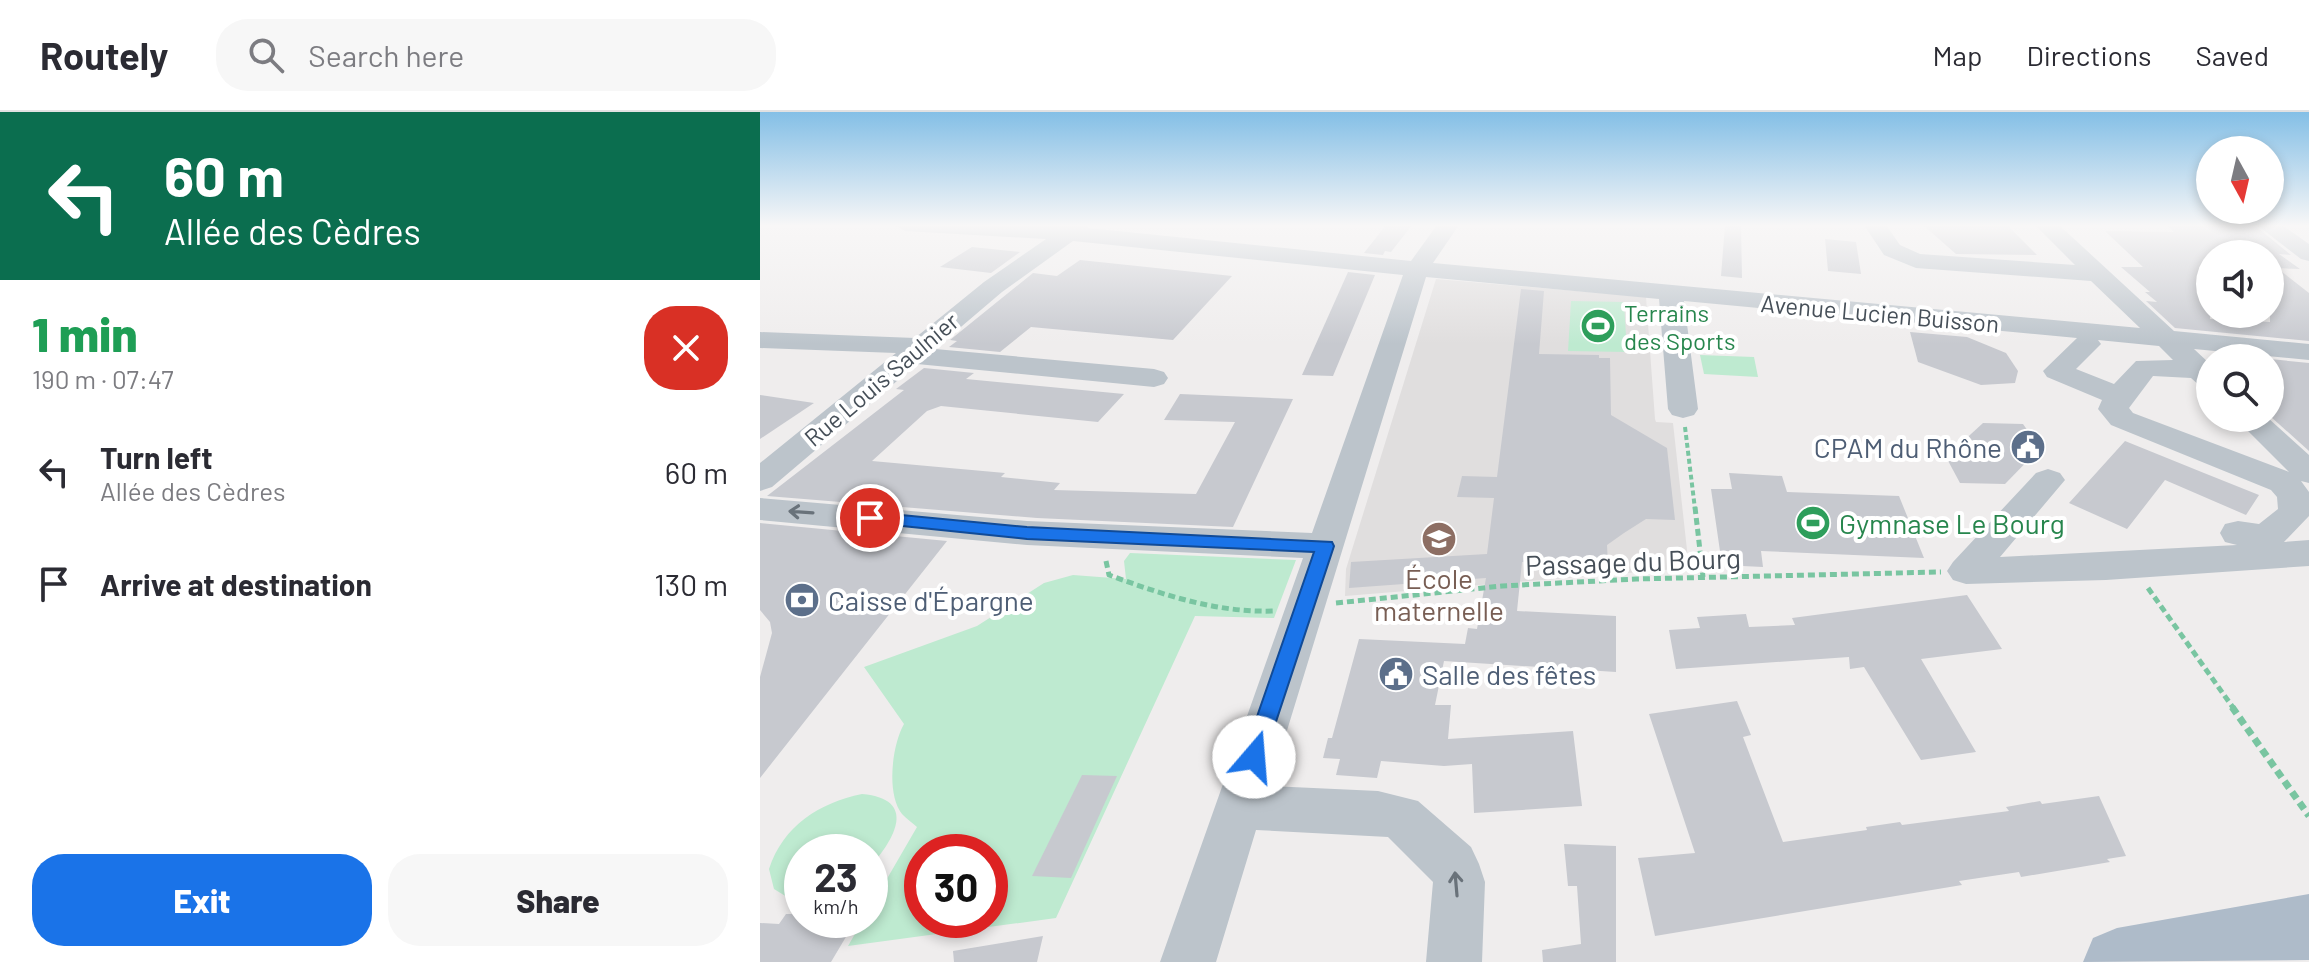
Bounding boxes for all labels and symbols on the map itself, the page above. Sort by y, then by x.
north arrow [2196,136,2284,224]
street label: Avenue Lucien Buisson [1760,288,2000,338]
place label: Terrains des Sports [1624,298,1736,355]
street label: Rue Louis Saulnier [798,306,964,452]
sports icon: Terrains des Sports [1579,307,1617,345]
public building icon: CPAM du Rhône [2009,428,2047,466]
place label: CPAM du Rhône [1814,430,2002,464]
pin [836,484,904,552]
one-way arrow [788,504,815,519]
sports icon: Gymnase Le Bourg [1794,504,1832,542]
place label: Gymnase Le Bourg [1839,506,2065,540]
school or university icon: École maternelle [1420,520,1458,558]
street label: Passage du Bourg [1525,540,1741,582]
place label: École maternelle [1374,561,1504,627]
bank icon: Caisse d'Épargne [783,581,821,619]
place label: Caisse d'Épargne [828,583,1034,617]
public building icon: Salle des fêtes [1377,655,1415,693]
place label: Salle des fêtes [1422,657,1596,691]
position arrow [1212,715,1296,799]
speed limit sign: 30 [904,834,1008,938]
one-way arrow [1449,872,1464,898]

